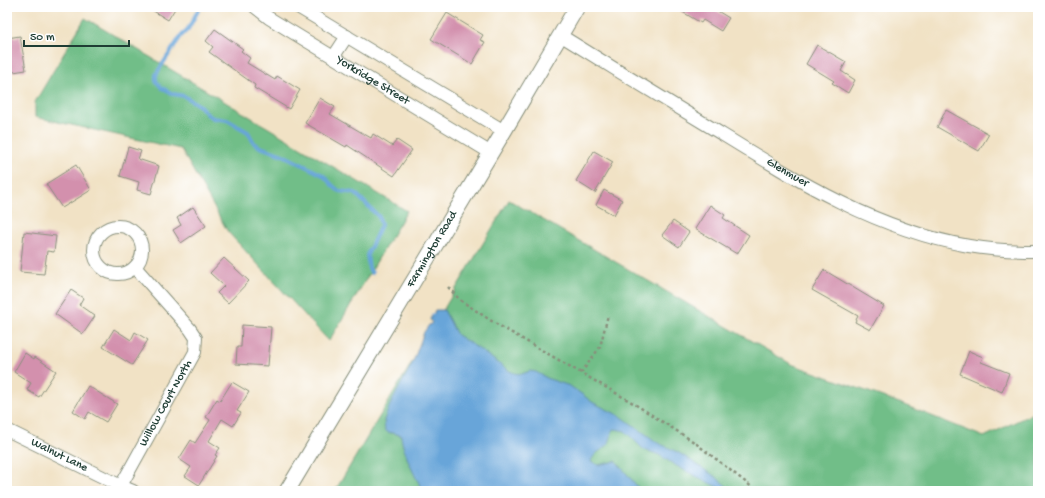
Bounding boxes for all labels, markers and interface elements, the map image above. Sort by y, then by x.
scale bar [24,22,129,48]
text: 50 m [30,31,55,45]
street label: Yorkridge Street [333,53,413,109]
street label: Glenmuer [763,156,812,192]
street label: Farmington Road [404,208,461,291]
street label: Willow Court North [137,357,196,449]
street label: Walnut Lane [28,436,91,476]

